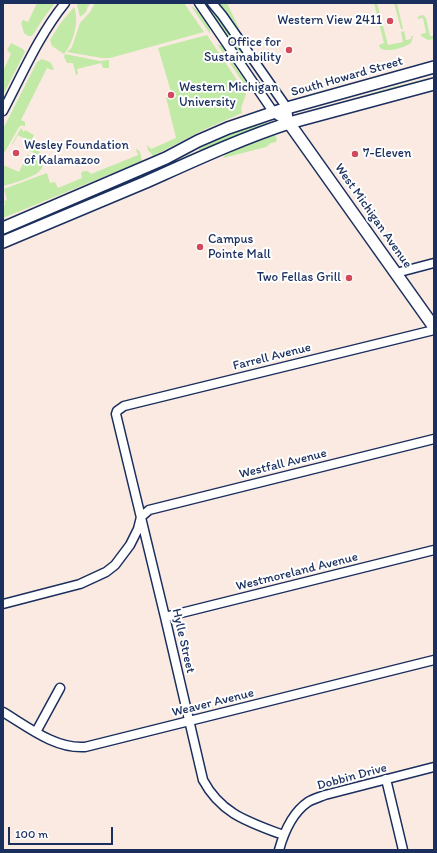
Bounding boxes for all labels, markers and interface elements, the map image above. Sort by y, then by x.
place label: Western View 2411 [277,13,382,29]
marker: Western View 2411 [385,16,395,26]
place label: Office for Sustainability [204,35,281,66]
marker: Office for Sustainability [284,45,294,55]
street label: South Howard Street [289,54,405,100]
place label: Western Michigan University [179,80,279,111]
marker: Western Michigan University [166,90,176,100]
place label: Wesley Foundation of Kalamazoo [24,138,129,169]
place label: 7-Eleven [363,146,411,162]
marker: Wesley Foundation of Kalamazoo [11,148,21,158]
marker: 7-Eleven [350,149,360,159]
street label: West Michigan Avenue [331,161,415,271]
place label: Campus Pointe Mall [208,232,271,263]
marker: Campus Pointe Mall [195,242,205,252]
place label: Two Fellas Grill [257,270,341,286]
marker: Two Fellas Grill [344,273,354,283]
street label: Farrell Avenue [231,340,313,374]
street label: Westfall Avenue [238,446,328,482]
street label: Westmoreland Avenue [234,549,360,595]
street label: Hylle Street [168,607,198,675]
street label: Weaver Avenue [170,685,256,721]
street label: Dobbin Drive [315,760,389,794]
scale bar [10,819,115,845]
text: 100 m [15,827,48,841]

